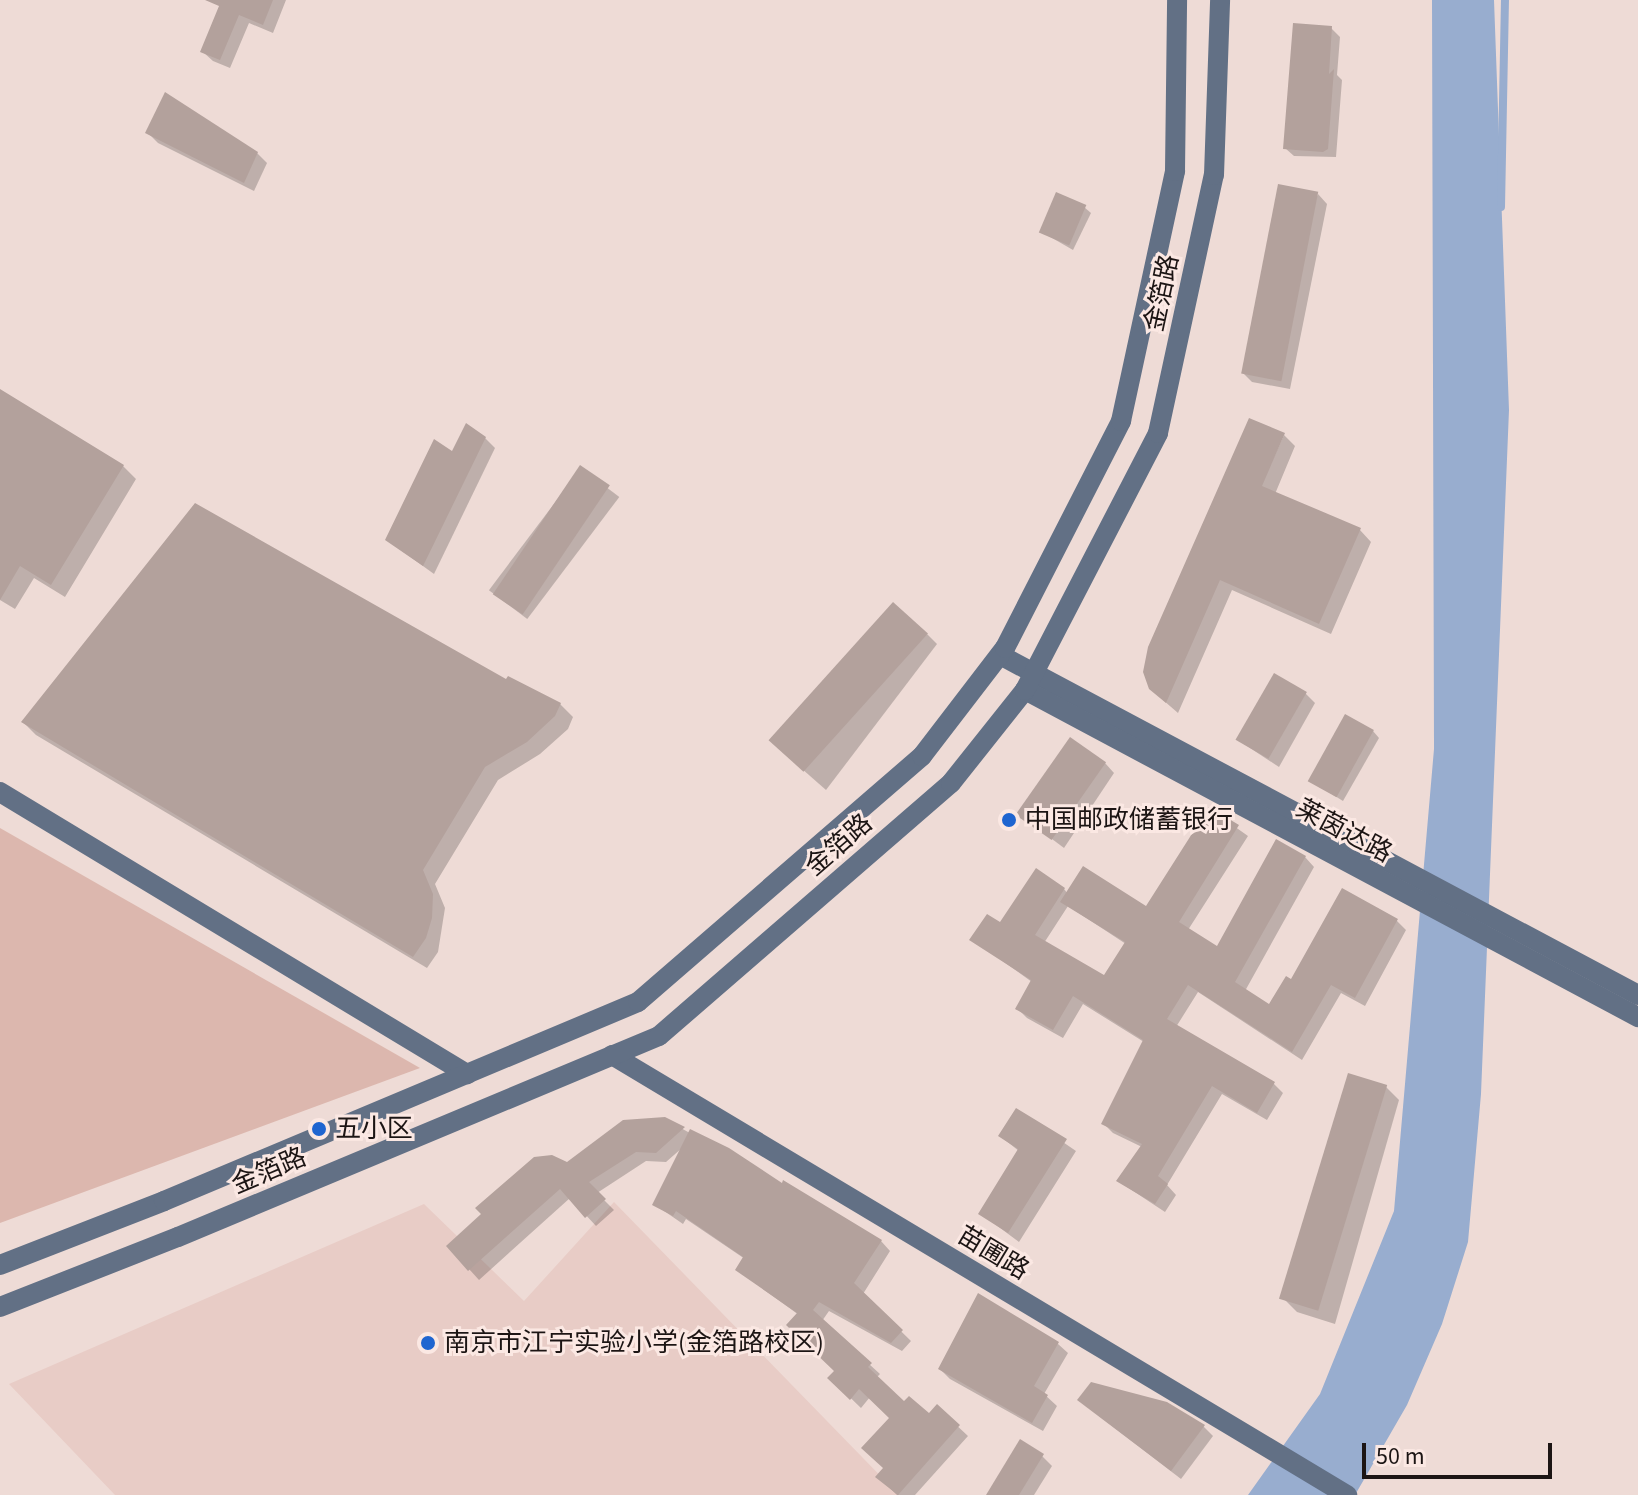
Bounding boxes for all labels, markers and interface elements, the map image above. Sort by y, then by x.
street label: 金箔路 [1139,252,1185,334]
street label: 莱茵达路 [1291,793,1397,869]
place label: 中国邮政储蓄银行 [1025,804,1233,836]
street label: 金箔路 [799,808,879,882]
marker: 中国邮政储蓄银行 [1000,811,1018,829]
place label: 五小区 [335,1113,413,1145]
marker: 五小区 [310,1120,328,1138]
street label: 金箔路 [227,1141,311,1201]
street label: 苗圃路 [952,1220,1034,1286]
place label: 南京市江宁实验小学(金箔路校区) [444,1327,824,1359]
marker: 南京市江宁实验小学(金箔路校区) [419,1334,437,1352]
scale bar [1366,1427,1556,1477]
text: 50 m [1376,1439,1425,1474]

